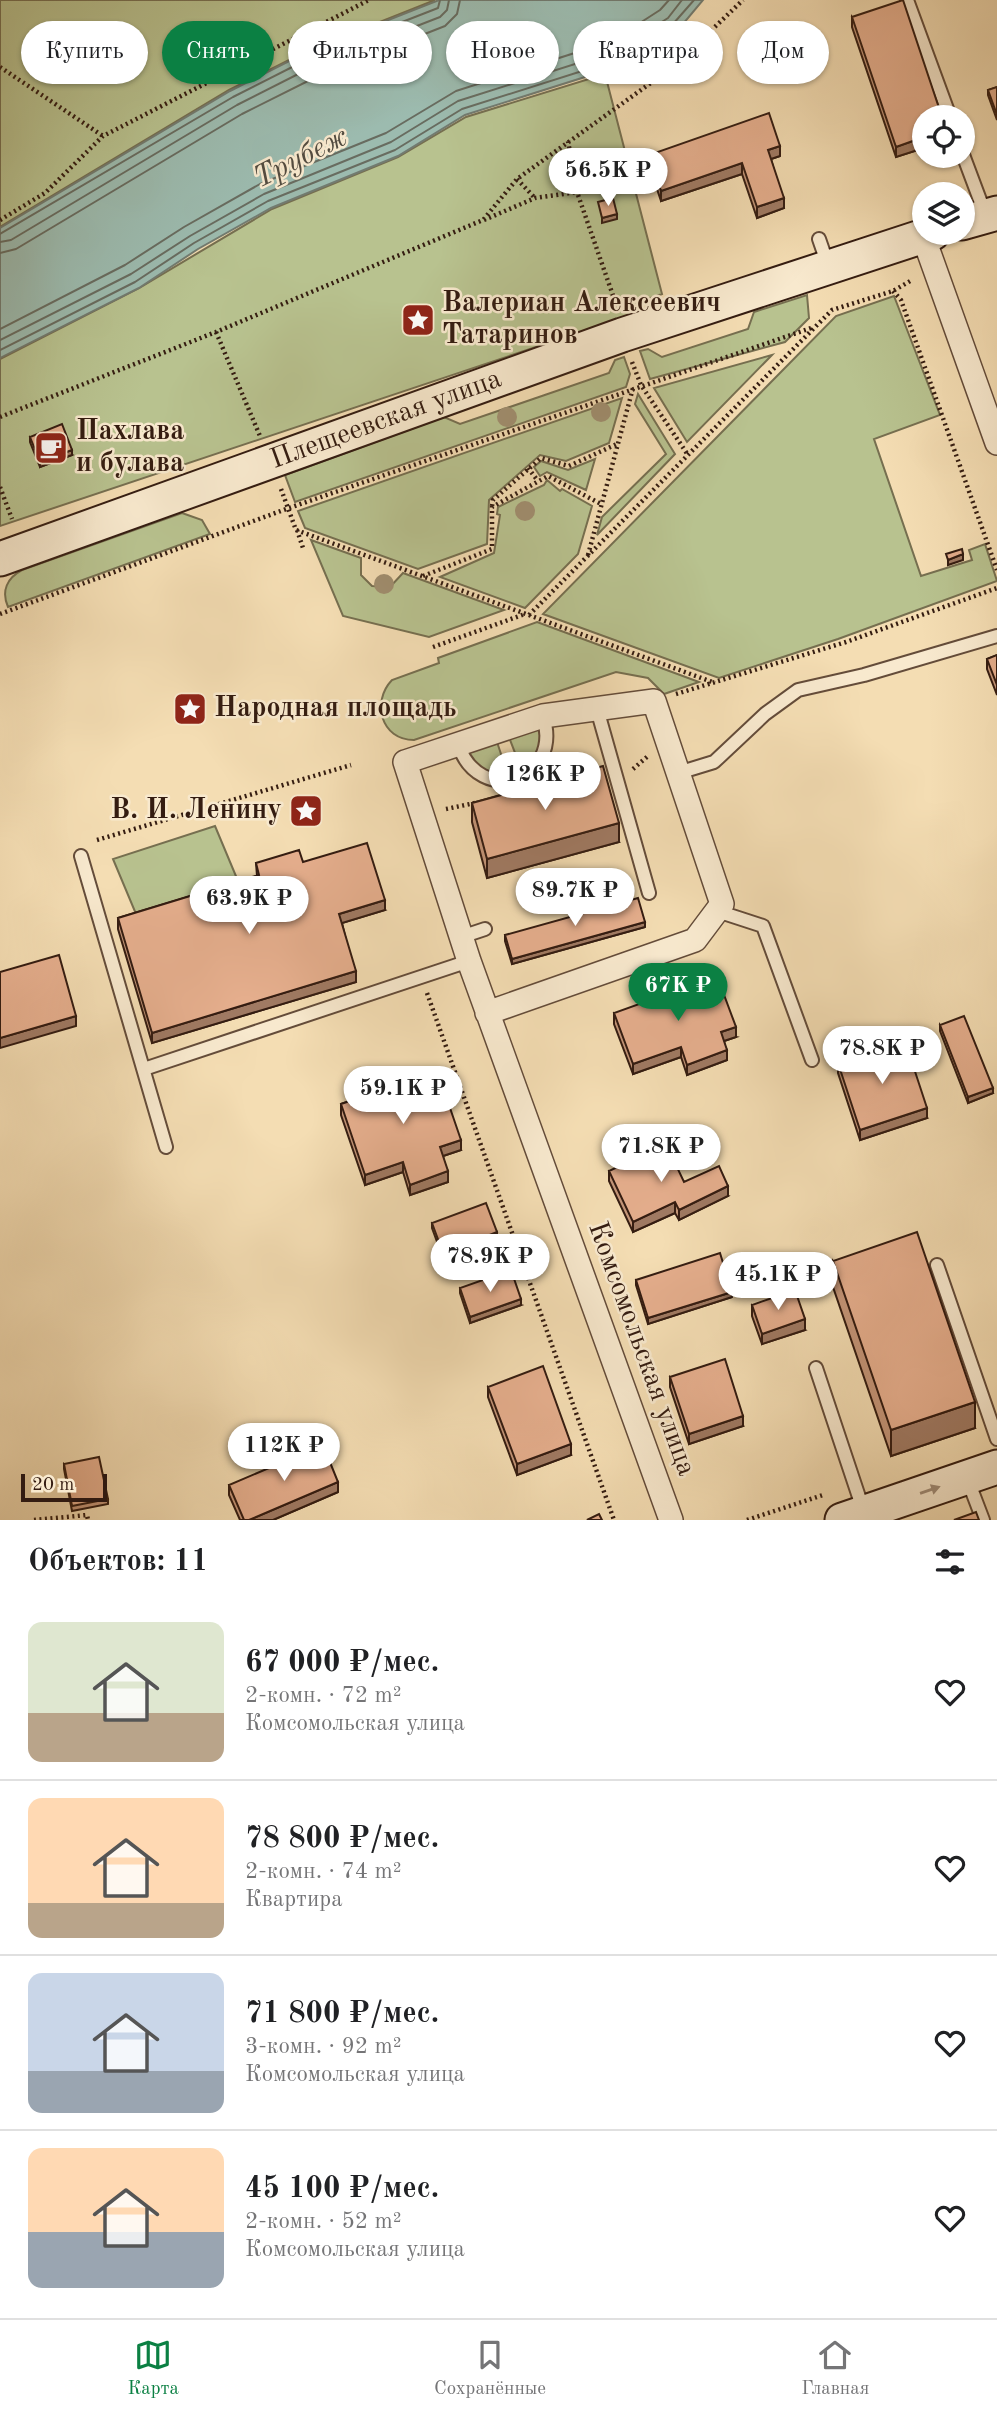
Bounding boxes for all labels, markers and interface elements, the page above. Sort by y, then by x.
chip: Купить [21,21,148,84]
chip: Снять [162,21,274,84]
chip: Фильтры [288,21,432,84]
chip: Новое [446,21,559,84]
chip: Квартира [573,21,723,84]
chip: Дом [737,21,829,84]
map controls [912,105,975,245]
button: locate [912,105,975,168]
water label: Трубеж [249,122,353,194]
pin: 56.5K ₽ [543,148,673,208]
text: 56.5K ₽ [565,159,651,182]
button: layers [912,182,975,245]
place label: Валериан Алексеевич Татаринов [442,290,721,350]
place icon: Валериан Алексеевич Татаринов [399,301,437,339]
street label: Плещеевская улица [267,365,505,475]
place label: Пахлава и булава [76,418,185,478]
cafe icon: Пахлава и булава [32,429,70,467]
place icon: Народная площадь [171,690,209,728]
place label: Народная площадь [214,695,457,723]
pin: 126K ₽ [488,752,602,812]
text: 126K ₽ [505,763,585,786]
place icon: В. И. Ленину [287,792,325,830]
place label: В. И. Ленину [110,797,282,825]
pin: 89.7K ₽ [510,869,640,928]
pin: 63.9K ₽ [184,876,314,936]
text: 89.7K ₽ [532,879,618,902]
text: 63.9K ₽ [206,887,292,910]
pin: 67K ₽ [629,964,727,1023]
text: 67K ₽ [645,974,711,997]
pin: 78.8K ₽ [817,1026,947,1086]
text: 78.8K ₽ [839,1037,925,1060]
pin: 59.1K ₽ [338,1066,468,1126]
text: 59.1K ₽ [360,1077,446,1100]
pin: 71.8K ₽ [596,1124,726,1184]
text: 71.8K ₽ [618,1135,704,1158]
street label: Комсомольская улица [582,1218,700,1480]
pin: 78.9K ₽ [425,1234,555,1294]
text: 78.9K ₽ [447,1245,533,1268]
pin: 45.1K ₽ [713,1252,843,1312]
text: 45.1K ₽ [735,1263,821,1286]
pin: 112K ₽ [227,1424,341,1483]
text: 112K ₽ [244,1434,324,1457]
scale bar [21,1471,107,1503]
text: 20 m [32,1476,74,1495]
one-way arrow [920,1484,941,1495]
icon: filters [931,1543,969,1581]
text: Объектов: 11 [28,1547,208,1577]
text: 67 000 ₽/мес. [245,1648,439,1678]
icon: home [84,1650,168,1734]
icon: heart [931,1673,969,1711]
text: 2-комн. · 72 m² [245,1684,402,1707]
text: Комсомольская улица [245,1712,465,1735]
text: 78 800 ₽/мес. [245,1824,439,1854]
icon: home [84,1826,168,1910]
icon: heart [931,1849,969,1887]
text: 2-комн. · 74 m² [245,1860,402,1883]
text: Квартира [245,1888,343,1911]
text: 71 800 ₽/мес. [245,1999,439,2029]
icon: home [84,2001,168,2085]
icon: heart [931,2024,969,2062]
text: 3-комн. · 92 m² [245,2035,402,2058]
text: Комсомольская улица [245,2063,465,2086]
text: 45 100 ₽/мес. [245,2174,439,2204]
icon: home [84,2176,168,2260]
icon: heart [931,2199,969,2237]
text: 2-комн. · 52 m² [245,2210,402,2233]
text: Комсомольская улица [245,2238,465,2261]
tab: Карта [128,2336,179,2401]
tab: Сохранённые [434,2336,546,2401]
tab: Главная [801,2336,869,2401]

